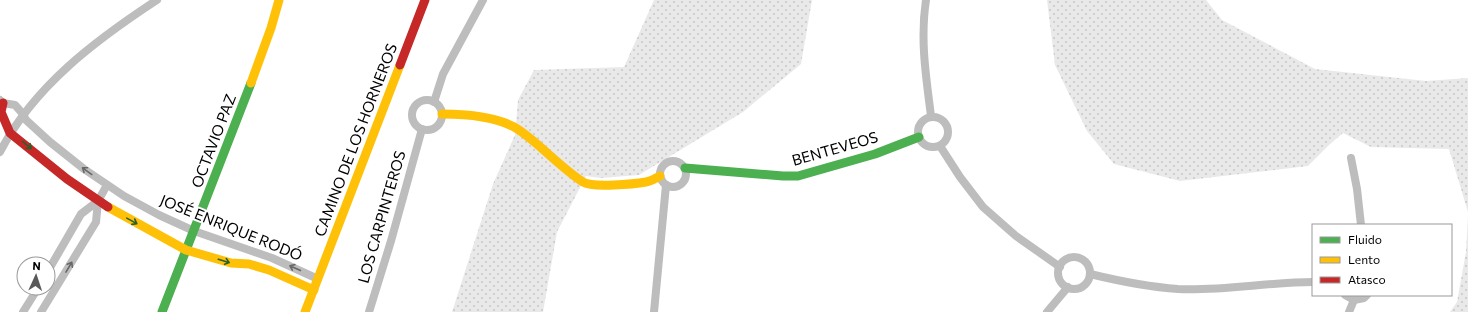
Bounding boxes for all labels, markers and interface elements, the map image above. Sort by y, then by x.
street label: CAMINO DE LOS HORNEROS [310,40,400,239]
street label: OCTAVIO PAZ [187,91,239,190]
street label: BENTEVEOS [790,127,880,169]
one-way arrow [21,141,32,149]
street label: LOS CARPINTEROS [353,148,409,285]
one-way arrow [82,167,93,175]
street label: JOSÉ ENRIQUE RODÓ [158,189,306,264]
one-way arrow [126,217,138,225]
legend [1312,224,1452,296]
text: Fluido [1348,232,1382,246]
text: Lento [1348,252,1380,266]
north arrow [16,256,56,296]
one-way arrow [217,258,230,265]
text: N [32,259,41,272]
one-way arrow [65,261,73,273]
one-way arrow [289,264,301,271]
text: Atasco [1348,272,1386,286]

